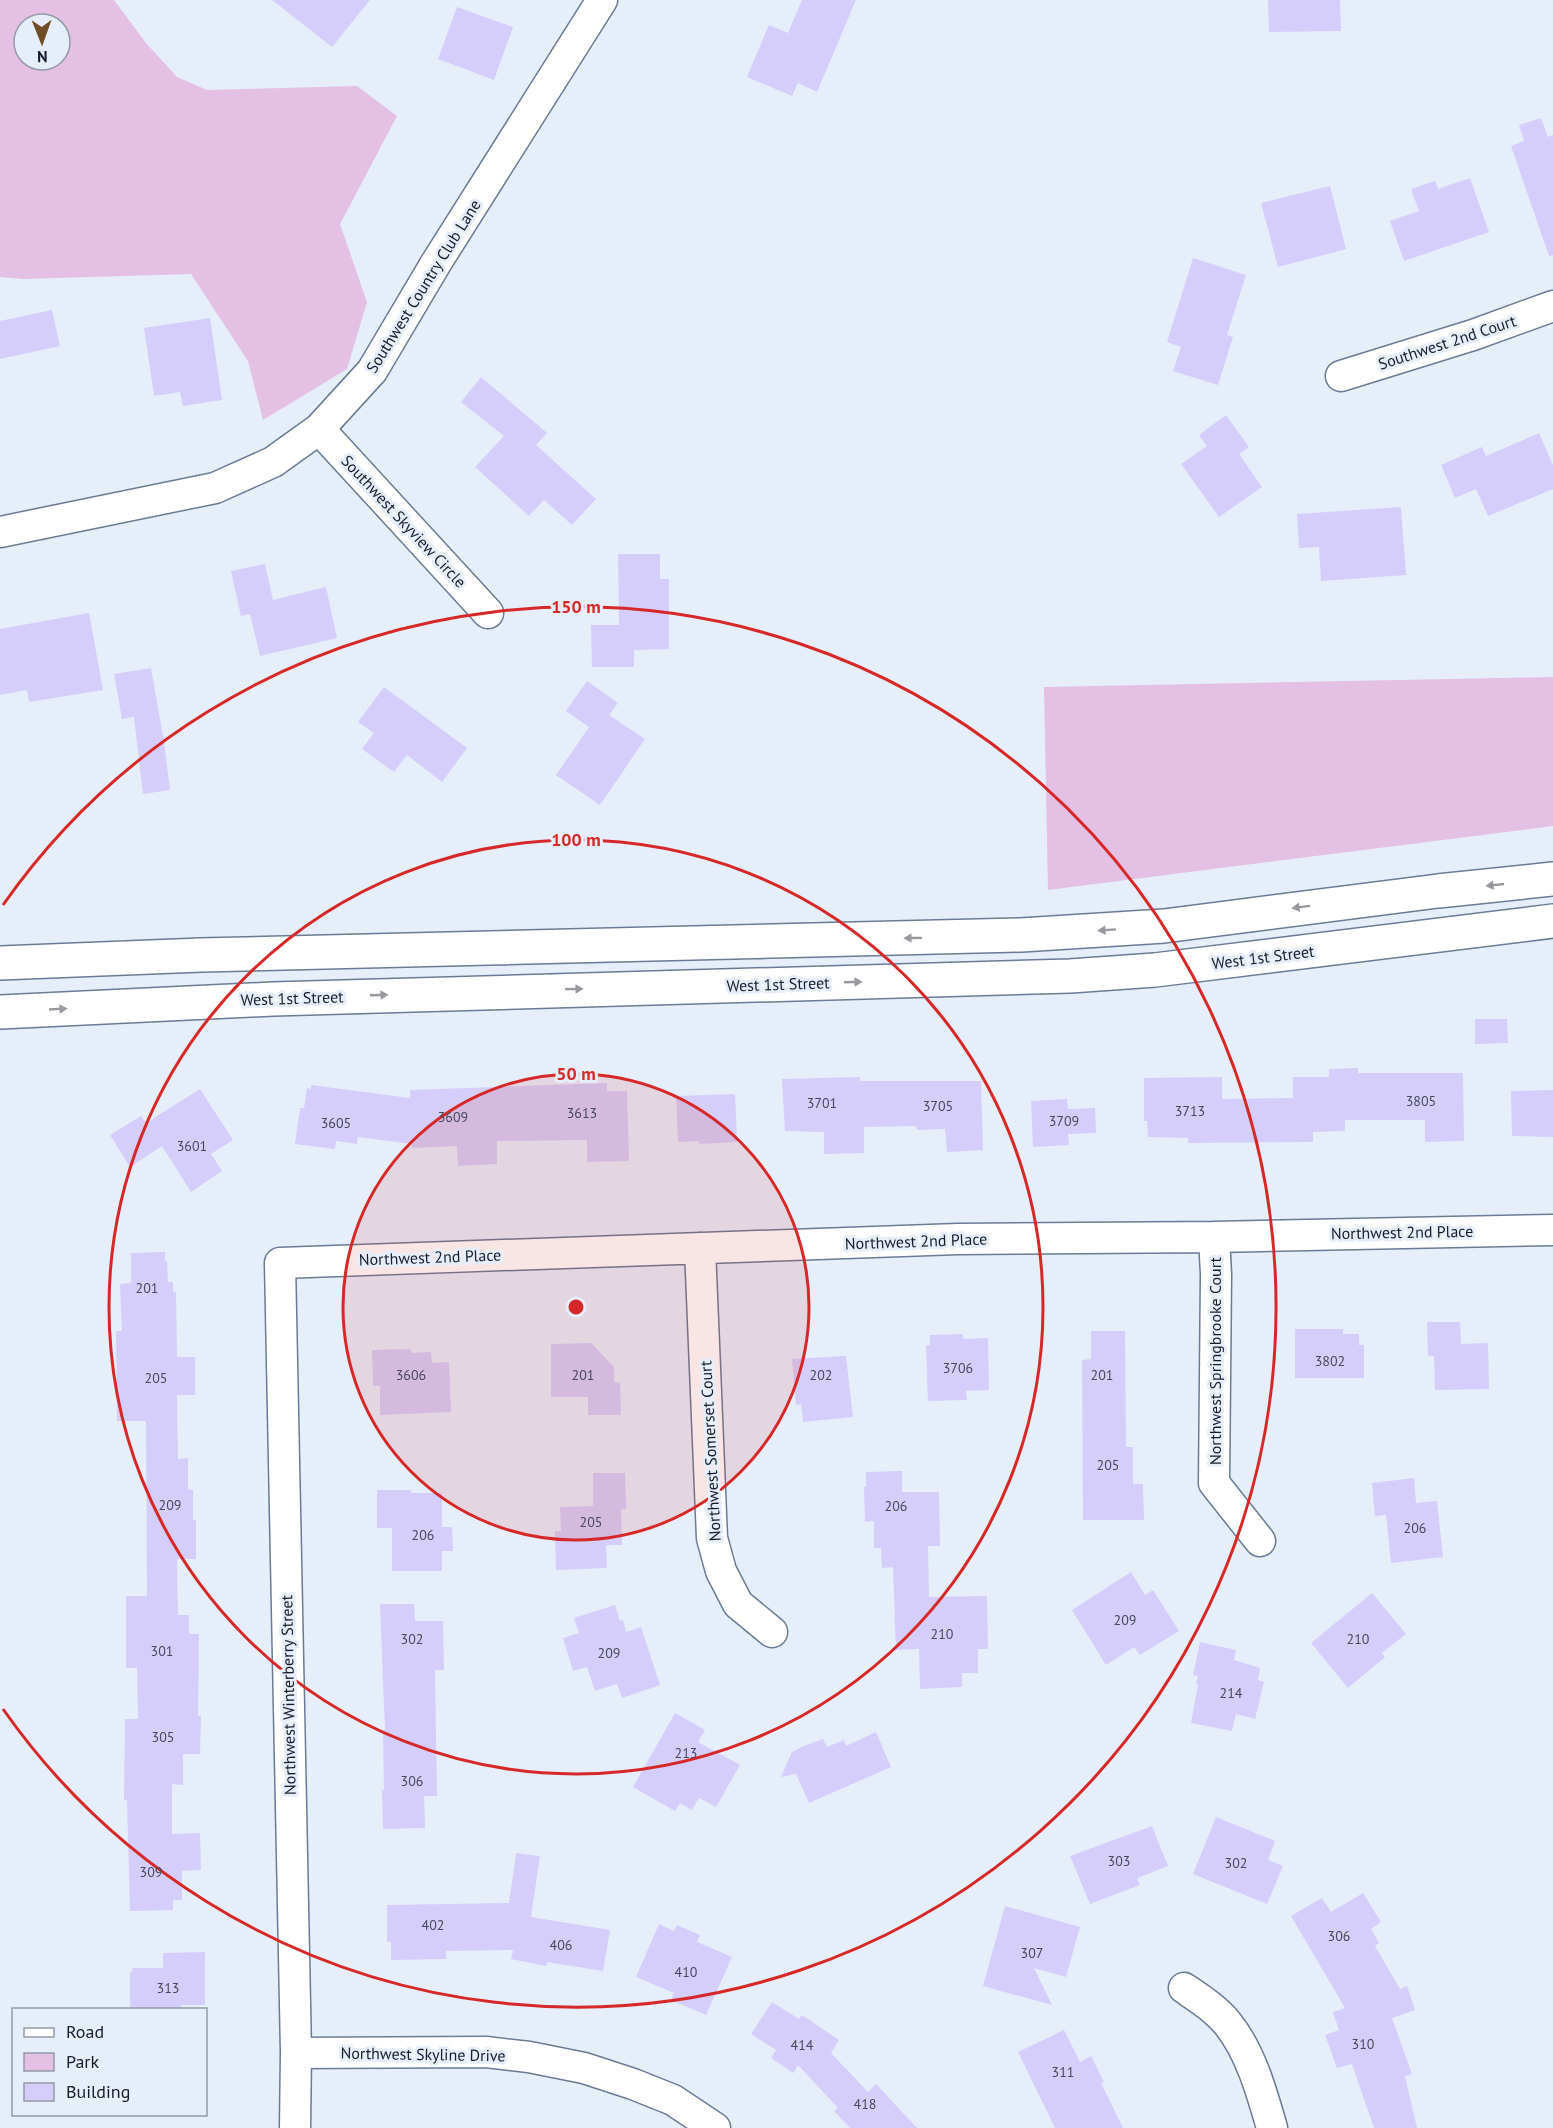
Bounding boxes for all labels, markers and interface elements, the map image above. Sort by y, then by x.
north arrow [12,12,72,72]
text: N [37,47,48,67]
street label: Southwest Country Club Lane [361,196,485,376]
street label: Southwest 2nd Court [1376,310,1519,374]
street label: Southwest Skyview Circle [337,451,471,591]
text: 150 m [551,595,601,618]
text: 100 m [551,828,601,851]
one-way arrow [1485,880,1504,890]
one-way arrow [1291,903,1310,912]
one-way arrow [1098,925,1117,934]
one-way arrow [903,933,922,942]
street label: West 1st Street [1211,941,1316,973]
street label: West 1st Street [726,972,830,996]
one-way arrow [843,977,862,987]
one-way arrow [565,985,584,994]
street label: West 1st Street [240,986,344,1010]
one-way arrow [370,991,389,1000]
one-way arrow [49,1004,68,1013]
text: 50 m [556,1062,596,1085]
house number: 3805 [1406,1092,1436,1110]
house number: 3701 [807,1094,837,1112]
house number: 3705 [923,1097,953,1115]
house number: 3713 [1175,1102,1205,1120]
house number: 3613 [567,1104,597,1122]
house number: 3609 [438,1108,468,1126]
house number: 3709 [1049,1112,1079,1130]
house number: 3605 [321,1114,351,1132]
house number: 3601 [177,1137,207,1155]
street label: Northwest 2nd Place [1331,1221,1473,1243]
street label: Northwest 2nd Place [844,1229,988,1253]
street label: Northwest 2nd Place [358,1245,502,1269]
street label: Northwest Springbrooke Court [1205,1256,1225,1465]
house number: 201 [136,1279,158,1297]
centre of rings [566,1297,586,1317]
house number: 3802 [1315,1352,1345,1370]
house number: 3706 [943,1359,973,1377]
street label: Northwest Somerset Court [695,1360,725,1542]
house number: 3606 [396,1366,426,1384]
house number: 201 [572,1366,594,1384]
house number: 202 [810,1366,832,1384]
house number: 201 [1091,1366,1113,1384]
house number: 205 [145,1369,167,1387]
house number: 205 [1097,1456,1119,1474]
house number: 209 [159,1496,181,1514]
house number: 206 [885,1497,907,1515]
house number: 205 [580,1513,602,1531]
house number: 206 [1404,1519,1426,1537]
house number: 206 [412,1526,434,1544]
street label: Northwest Winterberry Street [276,1594,300,1795]
house number: 209 [1114,1611,1136,1629]
house number: 210 [931,1625,954,1643]
house number: 302 [401,1630,423,1648]
house number: 210 [1347,1630,1370,1648]
house number: 301 [151,1642,173,1660]
house number: 209 [598,1644,620,1662]
house number: 214 [1220,1684,1243,1702]
house number: 305 [152,1728,174,1746]
house number: 213 [675,1744,697,1762]
house number: 306 [401,1772,423,1790]
house number: 303 [1108,1852,1130,1870]
house number: 302 [1225,1854,1247,1872]
house number: 309 [140,1863,162,1881]
house number: 402 [422,1916,444,1934]
house number: 306 [1328,1927,1350,1945]
house number: 406 [550,1936,572,1954]
house number: 307 [1021,1944,1043,1962]
house number: 410 [675,1963,698,1981]
house number: 313 [157,1979,179,1997]
legend [12,2008,207,2116]
text: Road [66,2020,104,2043]
house number: 310 [1352,2035,1375,2053]
house number: 414 [791,2036,814,2054]
street label: Northwest Skyline Drive [340,2043,506,2065]
text: Park [66,2050,99,2073]
house number: 311 [1052,2063,1074,2081]
text: Building [66,2080,130,2103]
house number: 418 [854,2095,876,2113]

